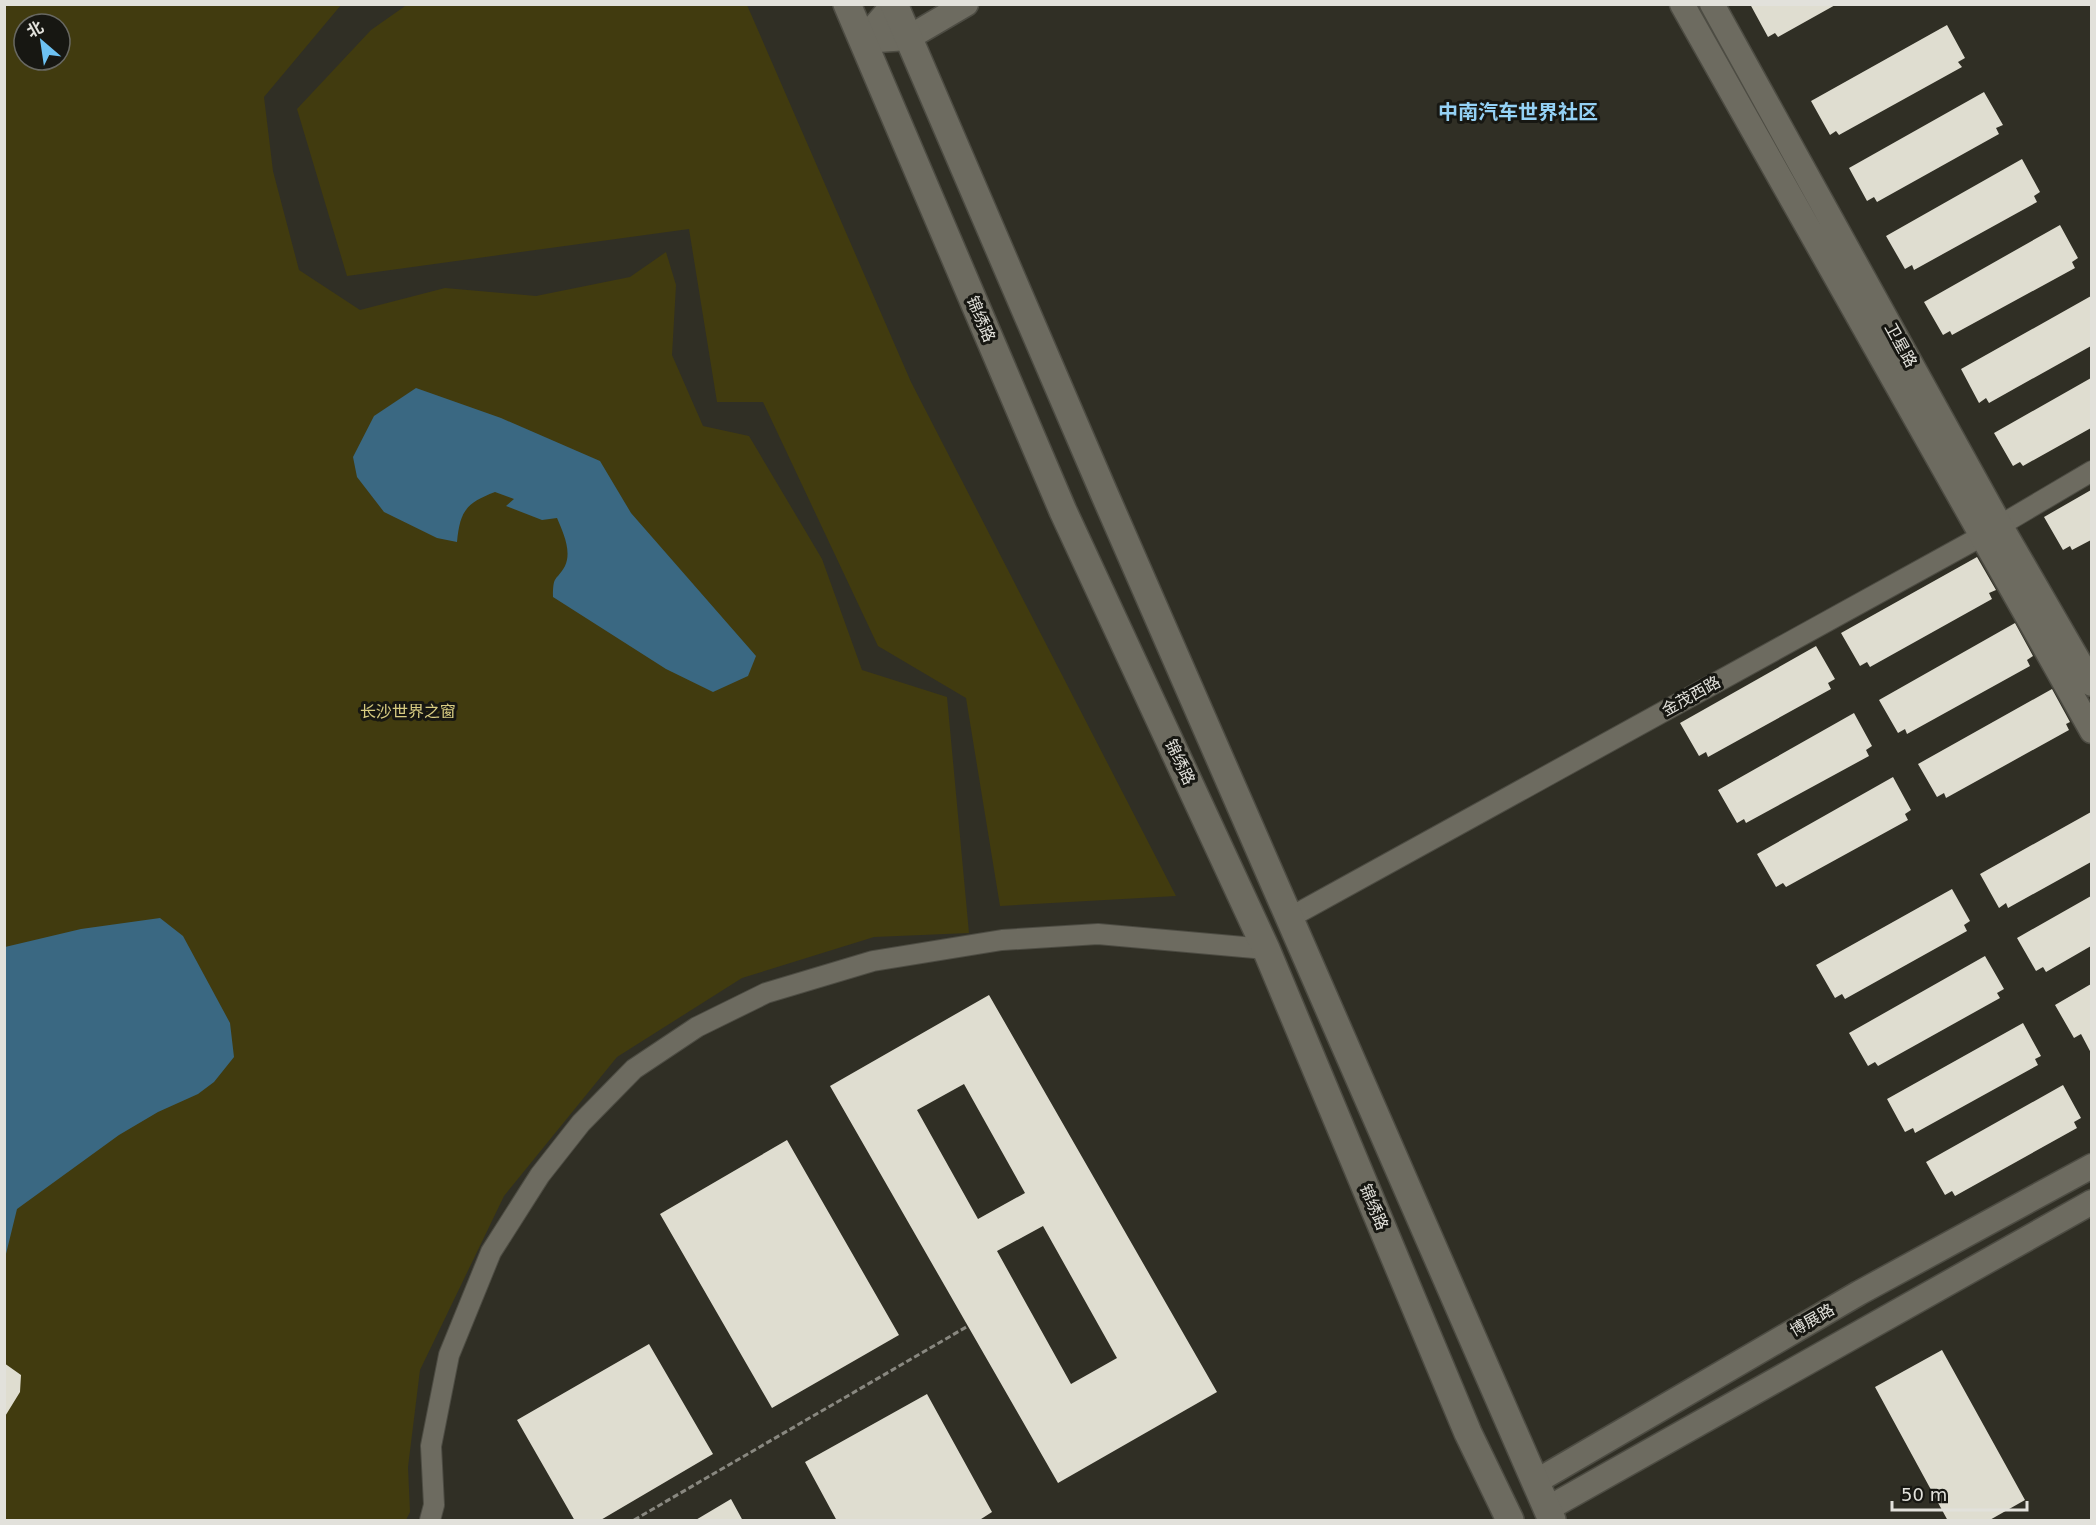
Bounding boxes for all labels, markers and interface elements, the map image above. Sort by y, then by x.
north arrow [12,12,72,72]
text: 北 [23,17,47,42]
district label: 中南汽车世界社区 [1438,100,1598,124]
street label: 锦绣路 [963,293,999,345]
street label: 卫星路 [1881,319,1921,371]
street label: 金茂西路 [1658,672,1724,720]
park label: 长沙世界之窗 [360,702,456,721]
street label: 锦绣路 [1161,736,1199,788]
street label: 锦绣路 [1356,1181,1392,1233]
street label: 博展路 [1786,1300,1838,1340]
scale bar [1892,1474,2027,1512]
text: 50 m [1901,1484,1947,1505]

